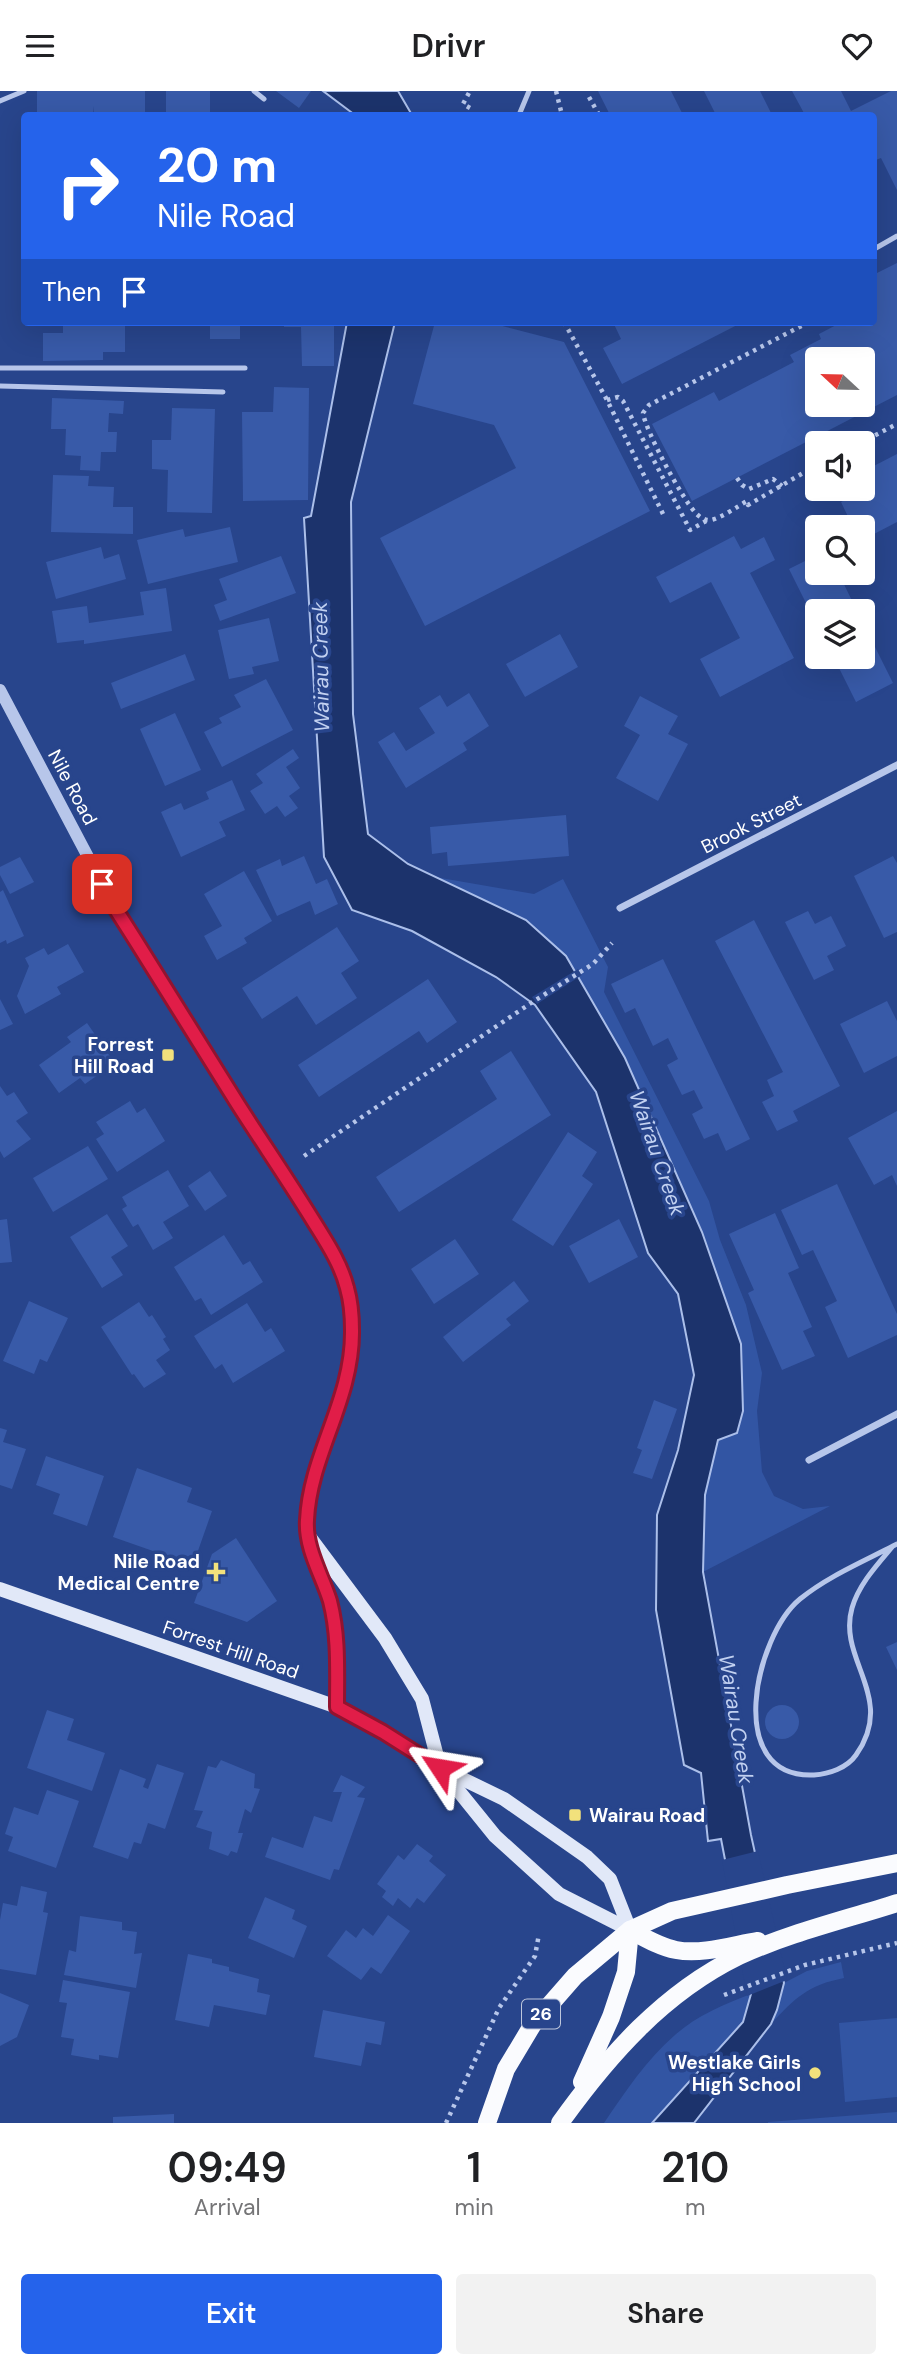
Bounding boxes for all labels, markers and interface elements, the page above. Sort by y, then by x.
text: Drivr [411,25,486,67]
icon: menu [21,27,59,65]
icon: heart [838,27,876,65]
text: 20 m [157,133,277,197]
icon: right [42,140,133,231]
text: Nile Road [157,195,295,237]
icon: arrive [115,273,153,311]
text: Then [42,275,101,309]
north arrow [805,347,875,417]
map controls [805,347,875,669]
button: sound [805,431,875,501]
button: search [805,515,875,585]
button: layers [805,599,875,669]
water label: Wairau Creek [306,601,336,733]
street label: Nile Road [42,745,103,829]
street label: Brook Street [697,788,806,859]
pin [72,854,132,914]
icon: arrive [83,865,121,903]
place label: Forrest Hill Road [74,1032,154,1079]
marker: Forrest Hill Road [160,1047,176,1063]
water label: Wairau Creek [622,1087,692,1220]
place label: Nile Road Medical Centre [57,1549,200,1596]
marker: Nile Road Medical Centre [206,1562,226,1582]
street label: Forrest Hill Road [159,1614,302,1684]
water label: Wairau Creek [712,1652,760,1786]
position arrow [403,1731,477,1805]
place label: Wairau Road [589,1803,705,1828]
marker: Wairau Road [567,1807,583,1823]
road number: 26 [522,2000,560,2029]
place label: Westlake Girls High School [668,2050,801,2097]
marker: Westlake Girls High School [807,2065,823,2081]
text: 09:49 [168,2140,287,2195]
text: 1 [467,2140,481,2195]
text: 210 [661,2140,729,2195]
text: Arrival [194,2192,261,2222]
text: min [454,2192,494,2222]
text: m [685,2192,706,2222]
button: Exit [21,2274,442,2354]
button: Share [456,2274,876,2354]

